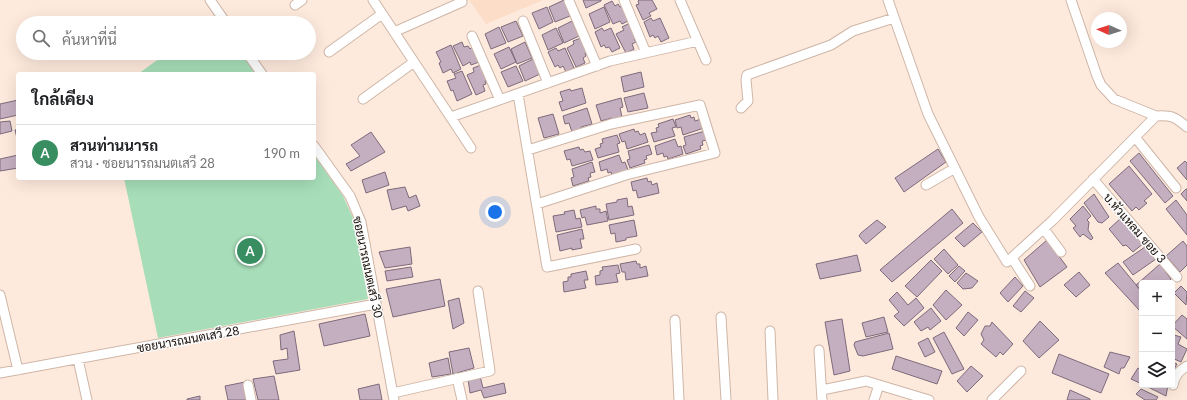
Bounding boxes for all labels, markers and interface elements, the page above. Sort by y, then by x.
north arrow [1091,12,1127,48]
search box [16,16,316,60]
icon: search [30,27,52,49]
text: ค้นหาที่นี่ [62,30,117,48]
text: ใกล้เคียง [32,88,94,109]
text: สวนท่านนารถ [70,136,158,154]
text: A [40,145,50,161]
text: 190 m [263,145,300,161]
text: สวน · ซอยนารถมนตเสวี 28 [70,155,215,171]
street label: บ.หัวแหลม ซอย 3 [1101,190,1169,266]
your location [485,202,505,222]
street label: ซอยนารถมนตเสวี 30 [350,215,386,319]
pin: A [237,236,263,266]
map controls [1139,280,1175,388]
button: + [1139,280,1175,316]
button: − [1139,316,1175,352]
street label: ซอยนารถมนตเสวี 28 [136,323,240,355]
button: layers [1139,352,1175,388]

